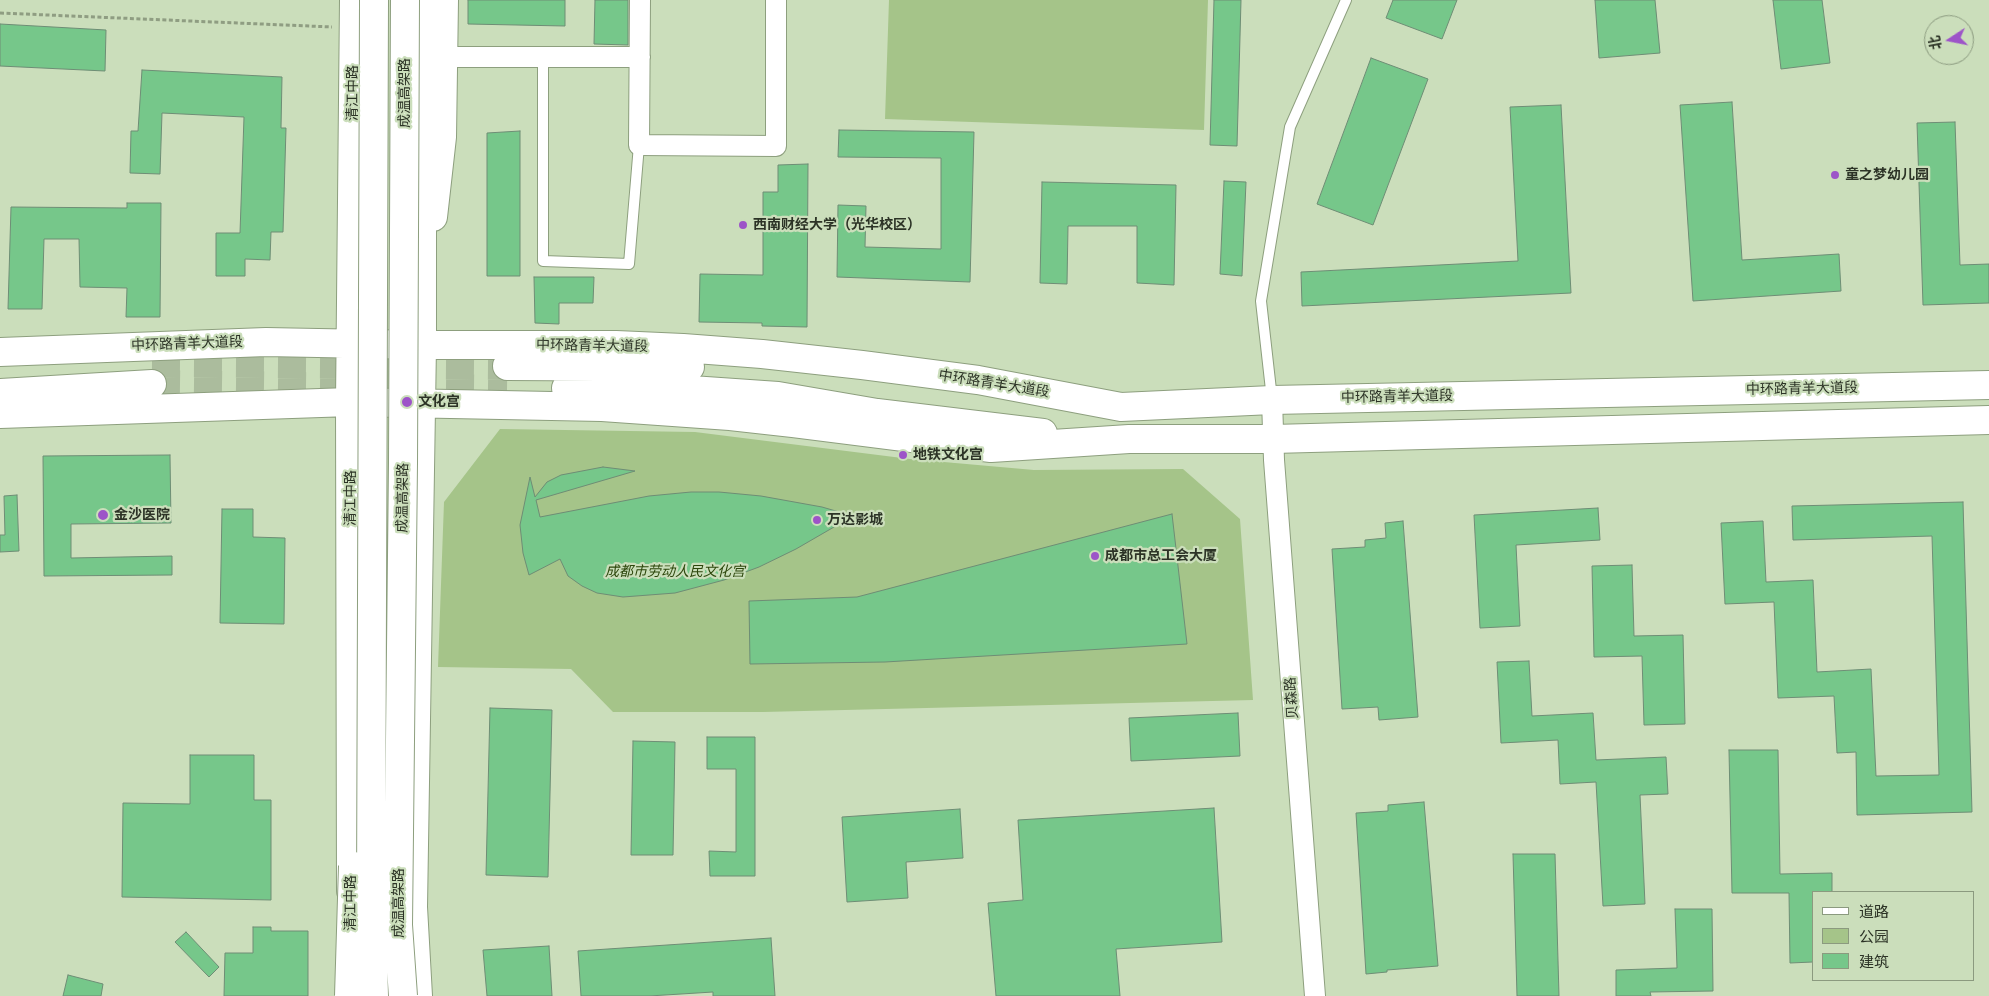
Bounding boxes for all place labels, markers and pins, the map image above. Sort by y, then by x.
place label: 童之梦幼儿园 [1845,167,1929,183]
marker: 童之梦幼儿园 [1829,169,1841,181]
place label: 西南财经大学（光华校区） [753,217,921,233]
marker: 西南财经大学（光华校区） [737,219,749,231]
place label: 文化宫 [418,394,460,410]
marker: 文化宫 [400,395,414,409]
place label: 地铁文化宫 [913,447,983,463]
marker: 地铁文化宫 [897,449,909,461]
place label: 金沙医院 [114,507,170,523]
marker: 金沙医院 [96,508,110,522]
place label: 万达影城 [827,512,883,528]
marker: 万达影城 [811,514,823,526]
place label: 成都市总工会大厦 [1105,548,1217,564]
marker: 成都市总工会大厦 [1089,550,1101,562]

